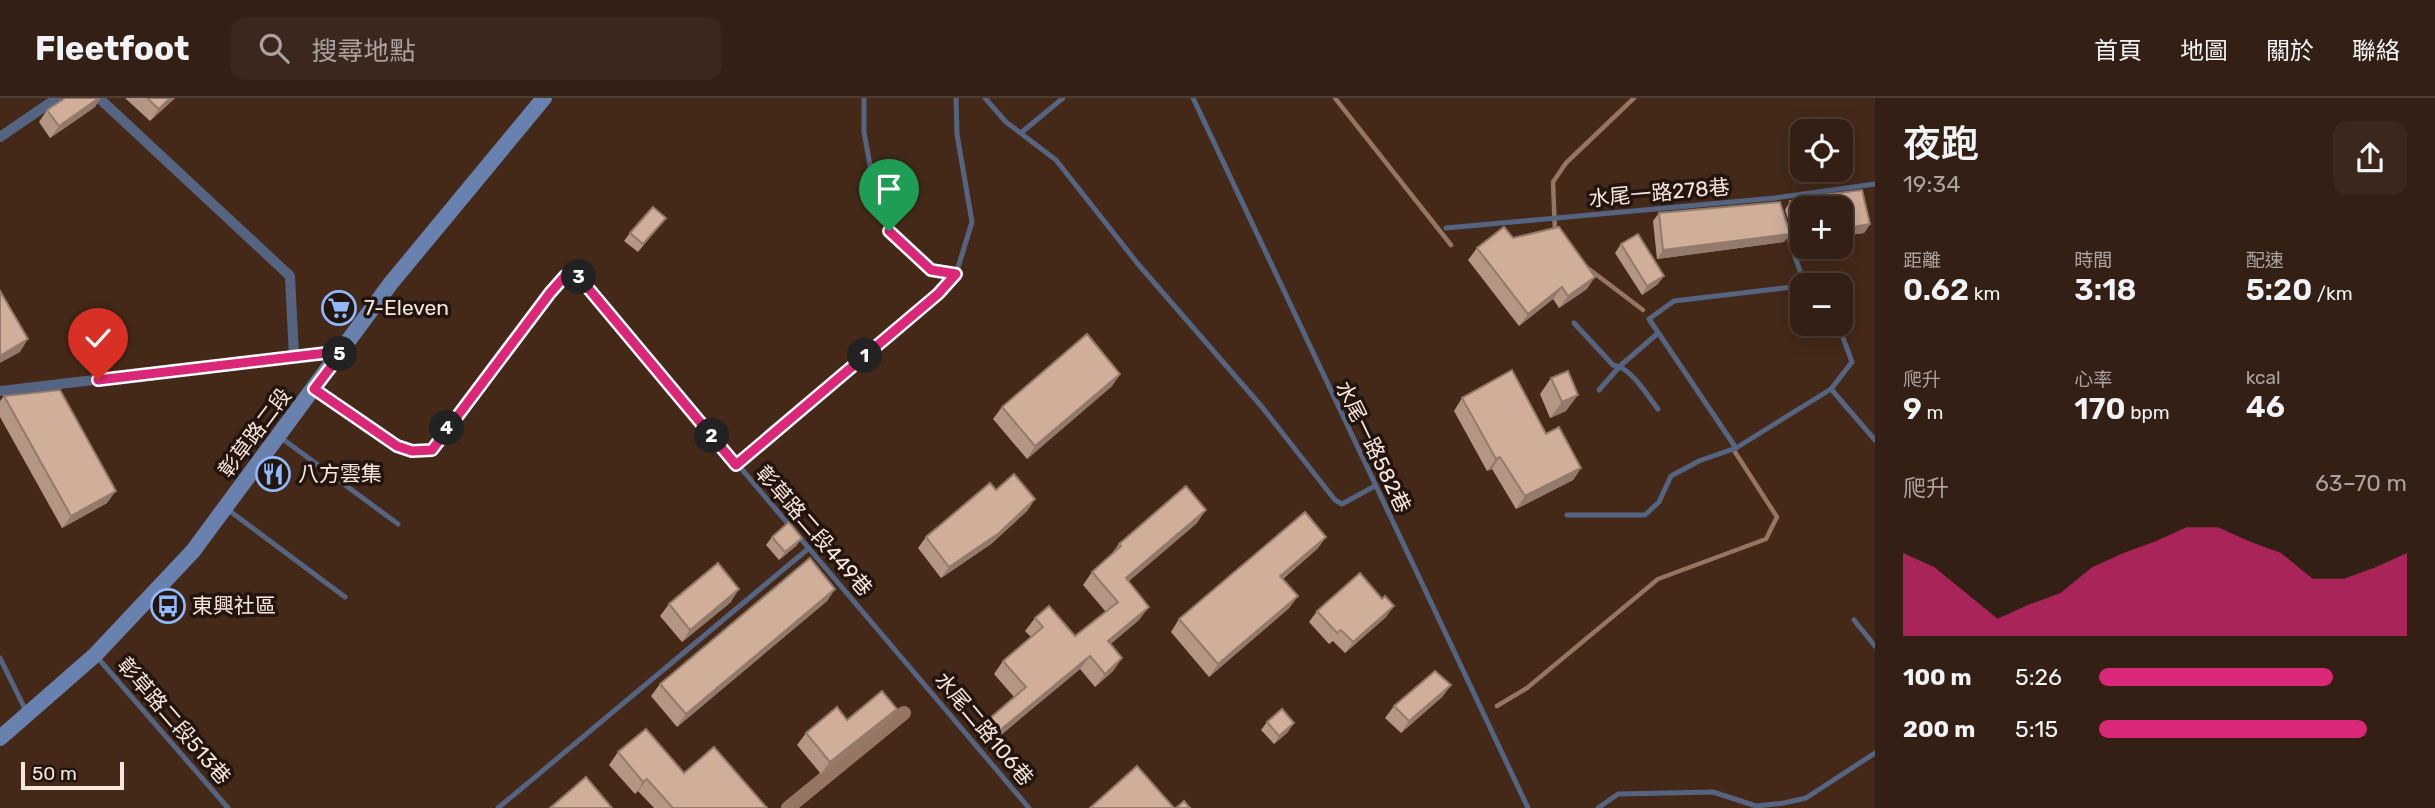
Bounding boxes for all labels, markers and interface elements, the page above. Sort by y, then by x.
search box [231,17,721,80]
text: Fleetfoot [35,29,189,68]
icon: search [255,29,293,67]
text: 搜尋地點 [311,36,415,67]
text: 首頁 [2094,37,2142,65]
text: 地圖 [2180,37,2228,65]
text: 關於 [2266,37,2314,65]
text: 聯絡 [2352,37,2400,65]
map controls [1790,119,1853,336]
button: locate [1790,119,1853,182]
text: 夜跑 [1903,121,1979,167]
button: share [2333,121,2407,195]
pin [859,159,919,231]
icon: arrive [870,170,908,208]
text: 19:34 [1903,170,1960,198]
street label: 水尾一路278巷 [1587,174,1731,211]
button: + [1790,196,1853,259]
text: 距離 [1903,249,1941,272]
text: 時間 [2074,249,2112,272]
text: 配速 [2246,249,2284,272]
pin: 3 [562,260,596,294]
text: 3 [572,265,585,288]
text: 0.62 [1903,272,1969,308]
text: 3:18 [2074,272,2137,308]
text: 5:20 [2246,272,2312,308]
button: − [1790,273,1853,336]
text: km [1969,282,2000,305]
text: /km [2312,282,2353,305]
supermarket icon: 7-Eleven [320,289,358,327]
place label: 7-Eleven [364,295,449,320]
pin [68,308,128,380]
icon: check [79,319,117,357]
pin: 5 [322,336,358,372]
pin: 1 [848,338,882,374]
text: 5 [333,342,346,365]
text: 1 [860,344,869,367]
text: kcal [2246,366,2281,389]
text: 爬升 [1903,368,1941,391]
text: 心率 [2074,368,2112,391]
street label: 水尾一路582巷 [1331,377,1416,517]
street label: 彰草路二段 [213,383,296,482]
text: 46 [2246,389,2285,425]
text: 9 [1903,391,1922,427]
text: 170 [2074,391,2125,427]
text: m [1922,401,1943,424]
text: bpm [2125,401,2170,424]
pin: 4 [430,410,464,446]
text: 4 [440,416,453,439]
pin: 2 [694,418,730,454]
text: 2 [705,424,718,447]
restaurant icon: 八方雲集 [254,455,292,493]
street label: 彰草路二段449巷 [751,460,878,601]
place label: 八方雲集 [298,461,382,486]
text: 63–70 m [2315,469,2407,497]
text: 爬升 [1903,474,1949,502]
bus stop icon: 東興社區 [149,587,187,625]
place label: 東興社區 [192,593,276,618]
street label: 彰草路二段513巷 [113,652,236,789]
text: 100 m [1903,663,1972,691]
text: 5:26 [2015,663,2062,691]
street label: 水尾二路106巷 [930,667,1039,790]
text: 200 m [1903,715,1975,743]
text: 5:15 [2015,715,2058,743]
scale bar [21,759,124,791]
text: 50 m [32,762,77,785]

